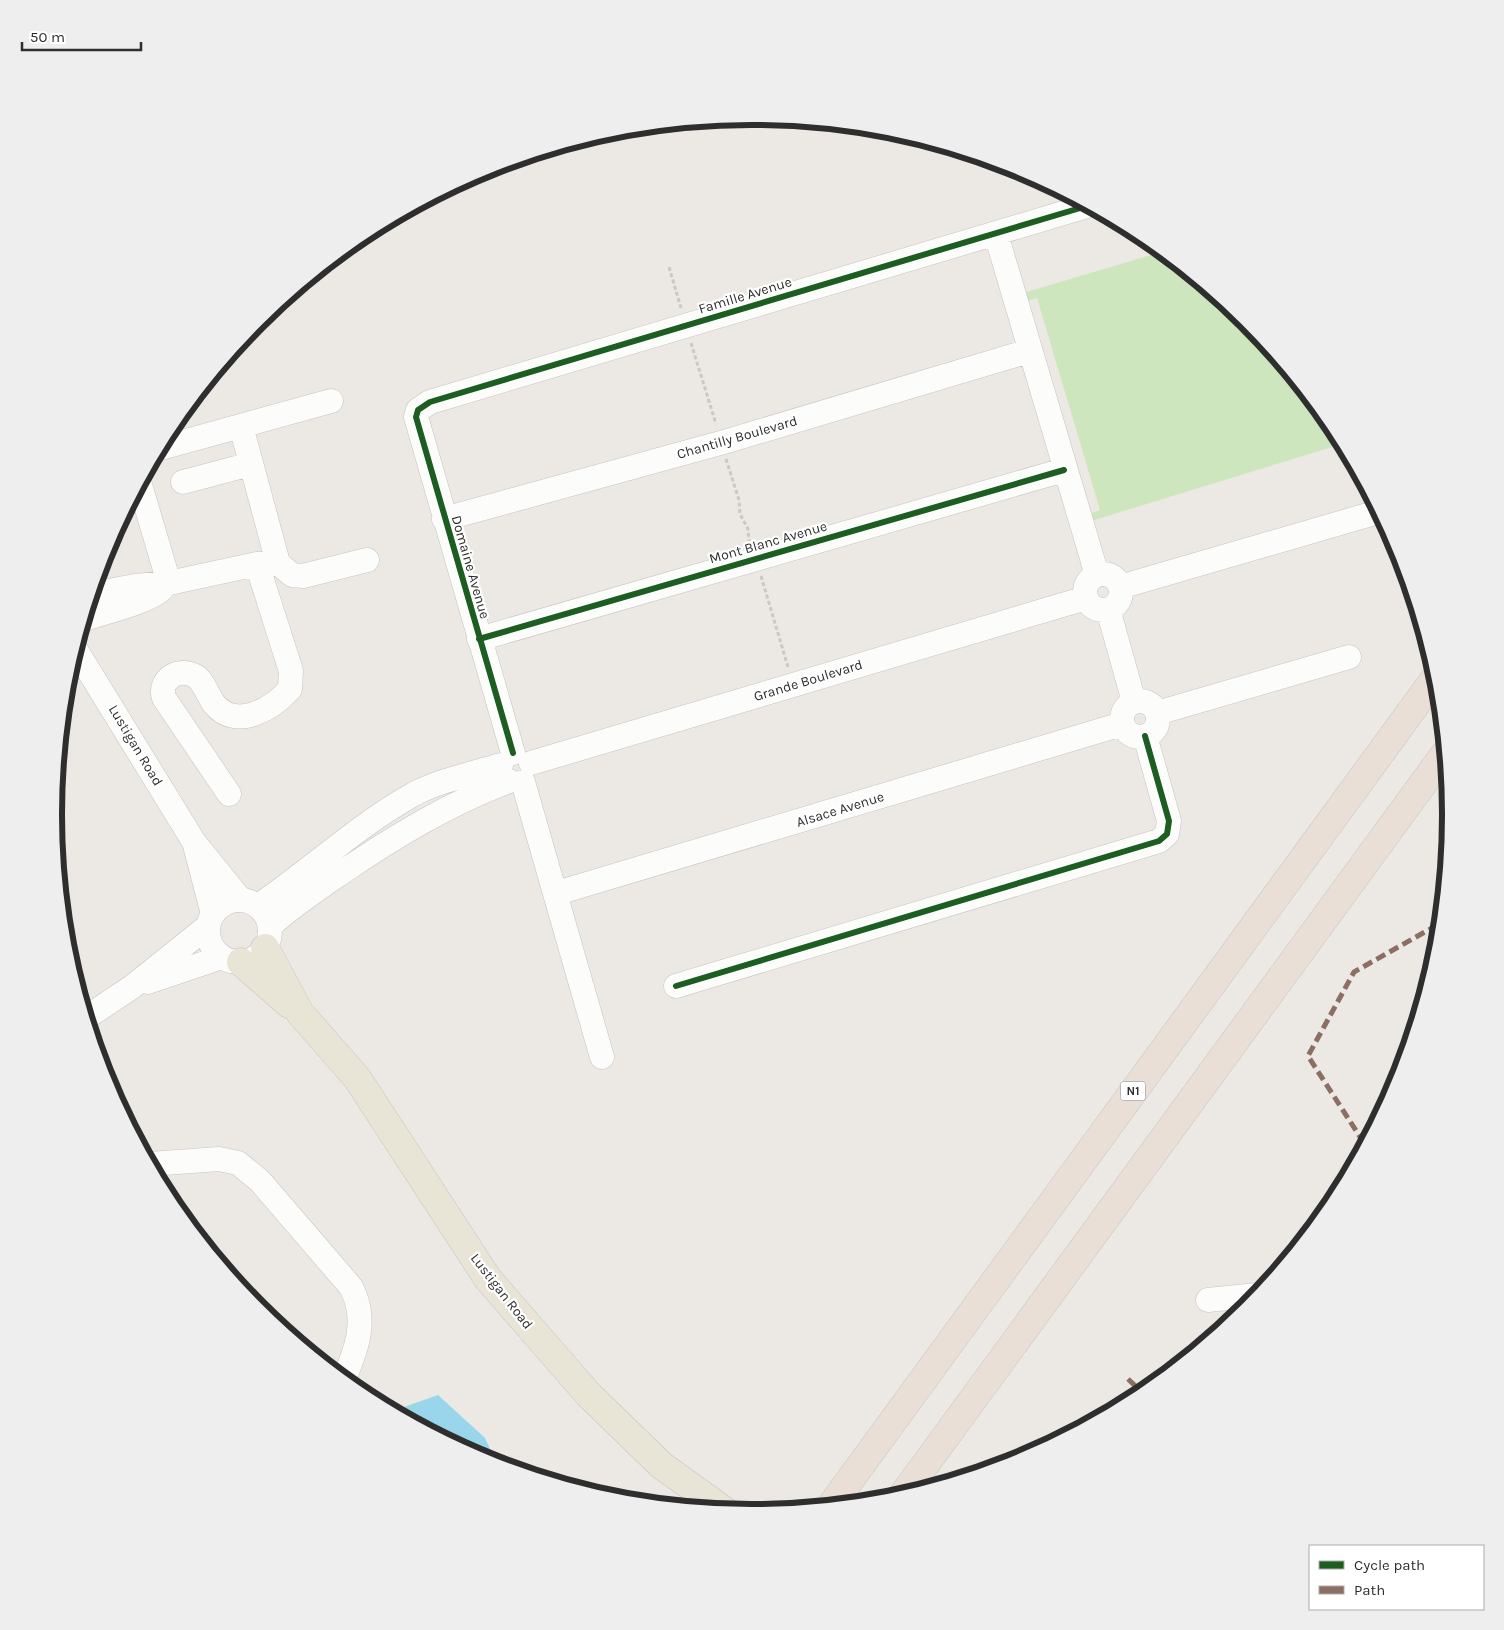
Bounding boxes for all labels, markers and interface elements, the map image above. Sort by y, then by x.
scale bar [22,20,141,52]
text: 50 m [30,28,65,46]
street label: Famille Avenue [697,273,794,318]
street label: Chantilly Boulevard [675,412,799,463]
street label: Domaine Avenue [448,513,493,621]
street label: Mont Blanc Avenue [707,518,829,567]
street label: Grande Boulevard [752,656,865,705]
street label: Lustigan Road [105,702,166,789]
street label: Alsace Avenue [794,788,886,831]
road number: N1 [1120,1082,1146,1100]
street label: Lustigan Road [467,1250,536,1333]
legend [1309,1545,1484,1610]
text: Cycle path [1354,1556,1425,1574]
text: Path [1354,1581,1385,1599]

